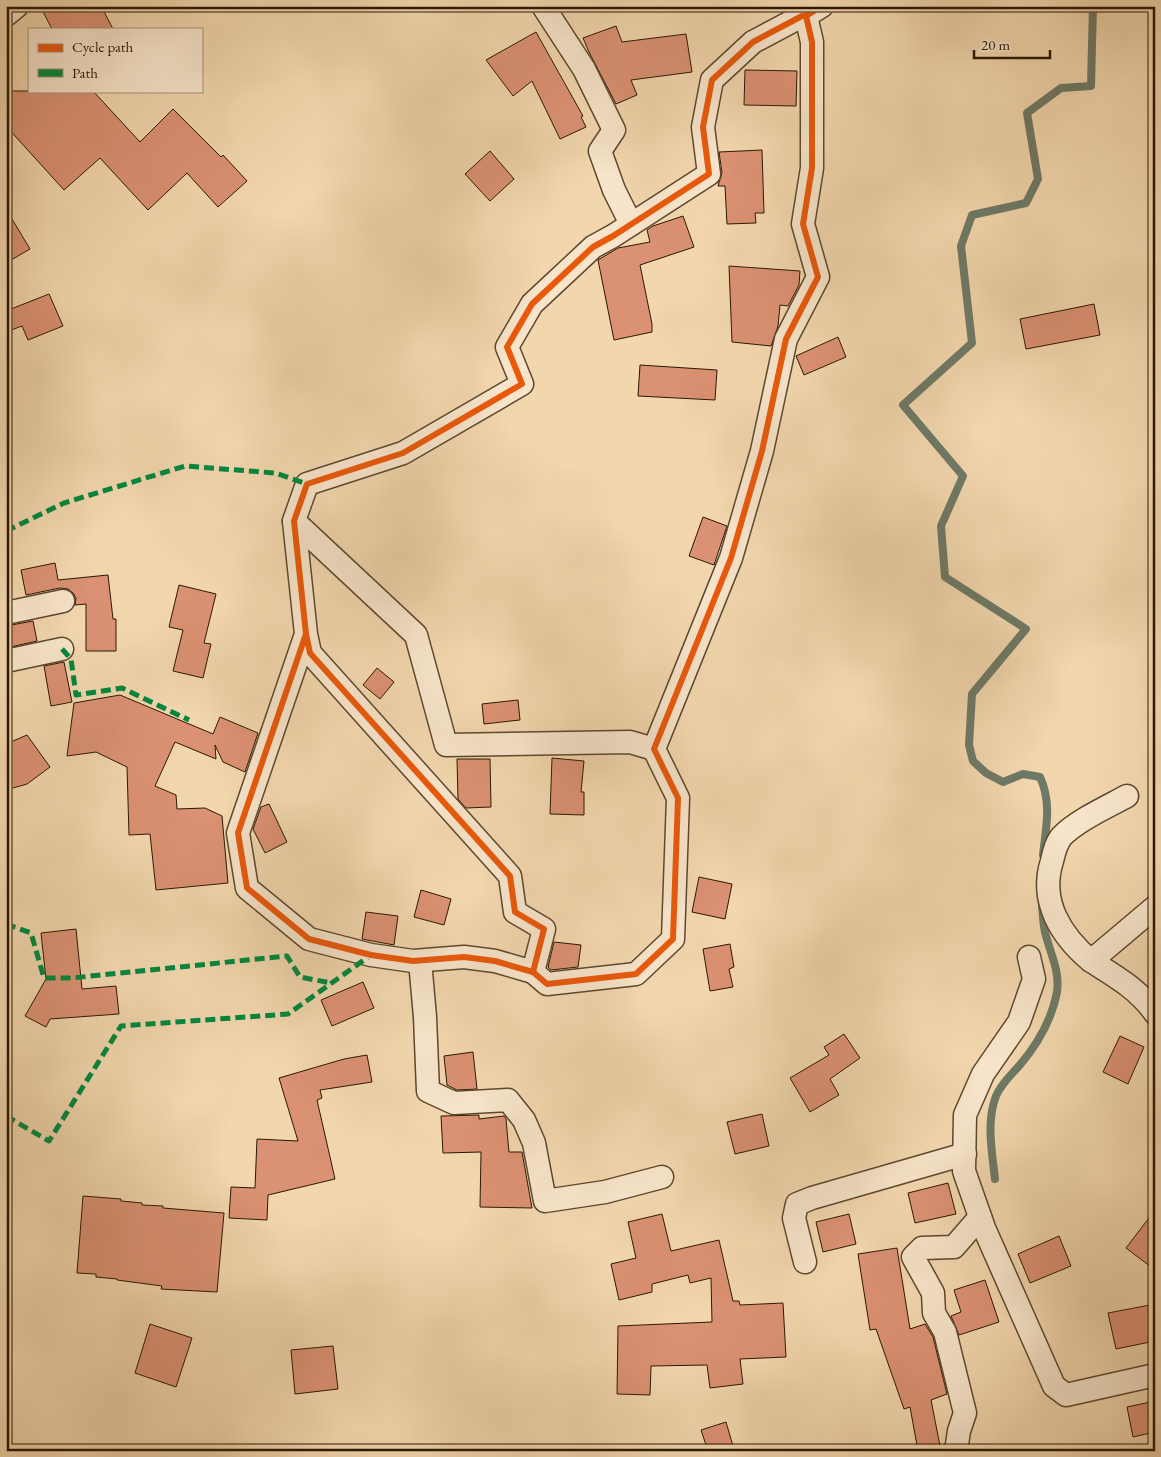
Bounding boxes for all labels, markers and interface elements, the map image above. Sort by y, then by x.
legend [28,28,202,92]
scale bar [974,28,1050,60]
text: 20 m [981,35,1010,54]
text: Cycle path [72,37,134,56]
text: Path [72,63,98,82]

